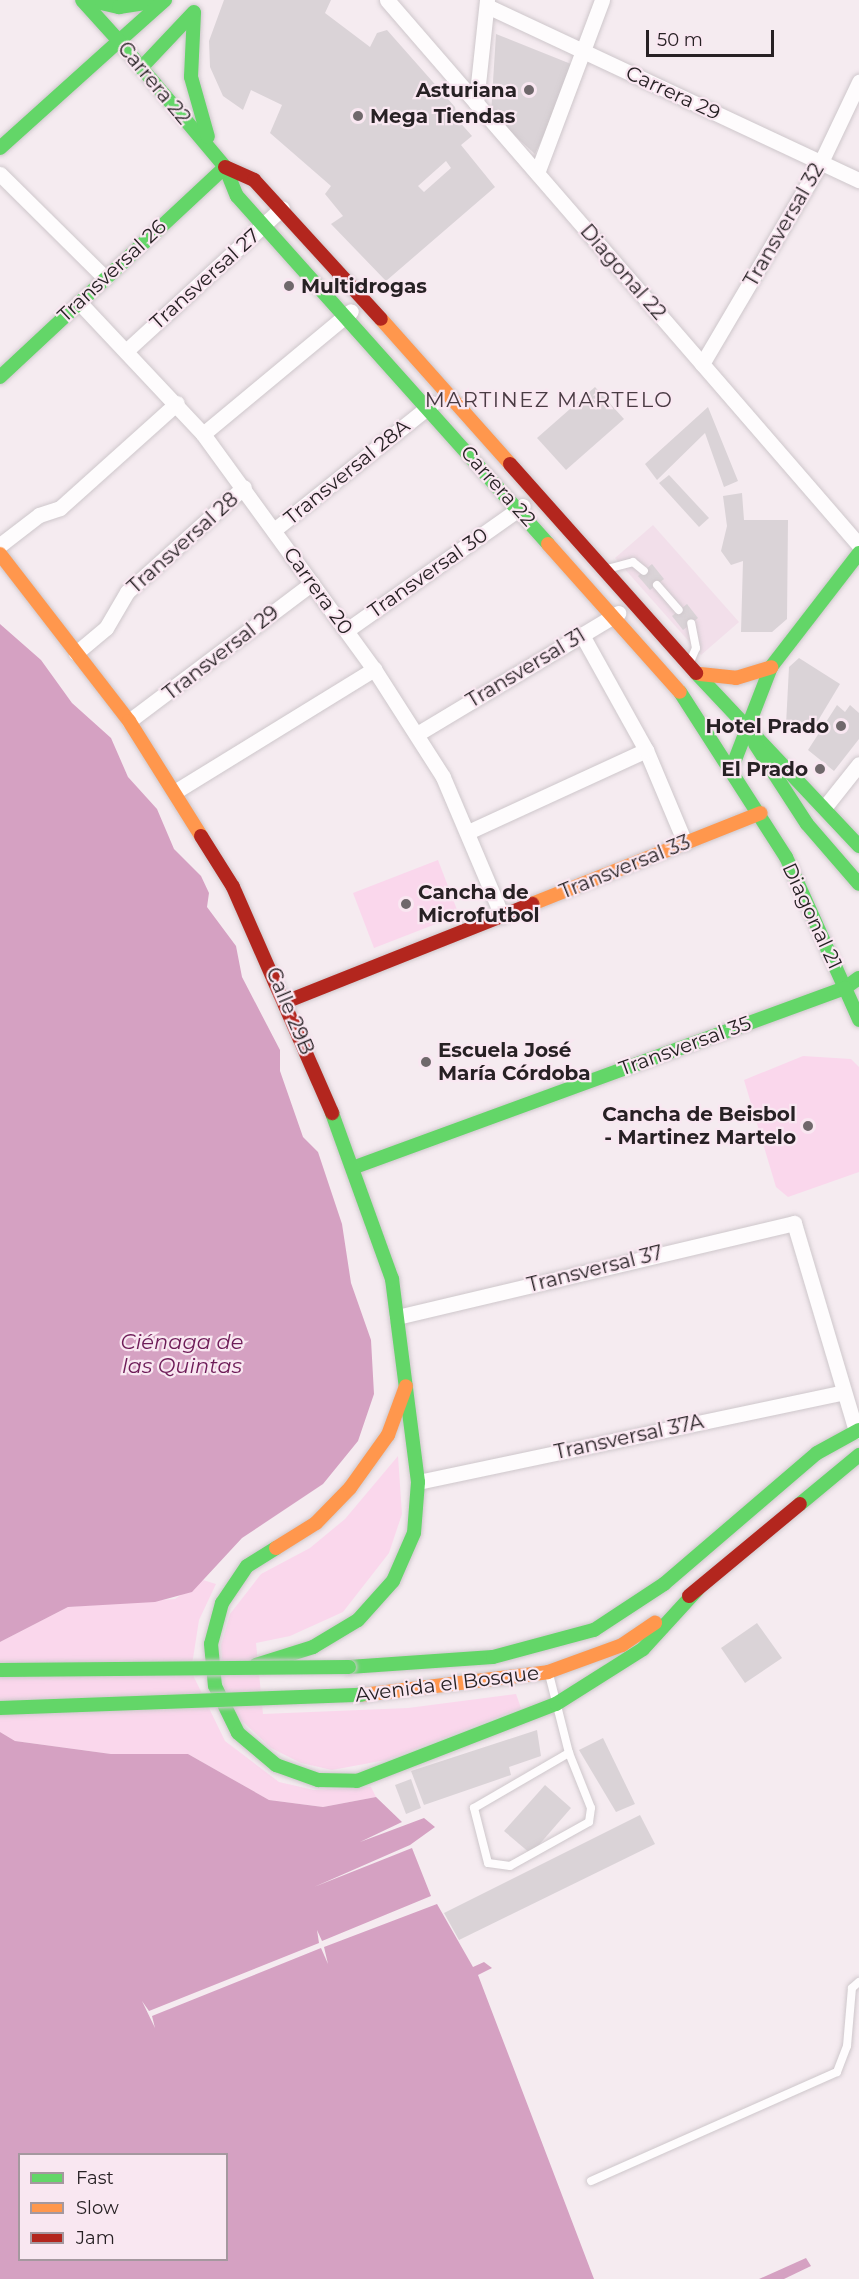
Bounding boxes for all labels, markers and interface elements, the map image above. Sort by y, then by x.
scale bar [649,18,776,56]
text: 50 m [657,29,703,51]
street label: Carrera 22 [113,37,195,129]
street label: Carrera 29 [622,61,724,125]
place label: Asturiana [416,78,517,102]
marker: Asturiana [522,83,536,97]
place label: Mega Tiendas [370,104,515,128]
marker: Mega Tiendas [351,109,365,123]
street label: Transversal 32 [739,159,829,291]
street label: Transversal 26 [53,215,171,327]
street label: Diagonal 22 [575,219,671,325]
street label: Transversal 27 [145,224,265,334]
place label: Multidrogas [301,274,427,298]
marker: Multidrogas [282,279,296,293]
district label: MARTINEZ MARTELO [425,387,673,413]
street label: Transversal 28A [279,414,415,530]
street label: Carrera 22 [455,441,541,531]
street label: Transversal 28 [123,487,243,599]
street label: Transversal 30 [364,523,492,623]
street label: Carrera 20 [278,543,358,639]
street label: Transversal 29 [159,601,283,705]
street label: Transversal 31 [462,623,590,713]
place label: Hotel Prado [705,714,829,738]
marker: Hotel Prado [834,719,848,733]
place label: El Prado [721,757,808,781]
marker: El Prado [813,762,827,776]
street label: Transversal 33 [556,830,694,904]
street label: Diagonal 21 [777,859,847,973]
place label: Cancha de Microfutbol [418,880,540,927]
marker: Cancha de Microfutbol [399,897,413,911]
street label: Calle 29B [261,964,319,1058]
street label: Transversal 35 [616,1011,754,1081]
place label: Escuela José María Córdoba [438,1038,591,1085]
marker: Escuela José María Córdoba [419,1055,433,1069]
place label: Cancha de Beisbol - Martinez Martelo [602,1102,796,1149]
marker: Cancha de Beisbol - Martinez Martelo [801,1119,815,1133]
street label: Transversal 37 [525,1241,665,1297]
water label: Ciénaga de las Quintas [121,1329,243,1379]
street label: Transversal 37A [552,1409,706,1465]
street label: Avenida el Bosque [354,1661,540,1707]
legend [18,2153,228,2261]
text: Fast [76,2167,114,2189]
text: Slow [76,2197,119,2219]
text: Jam [76,2227,115,2249]

